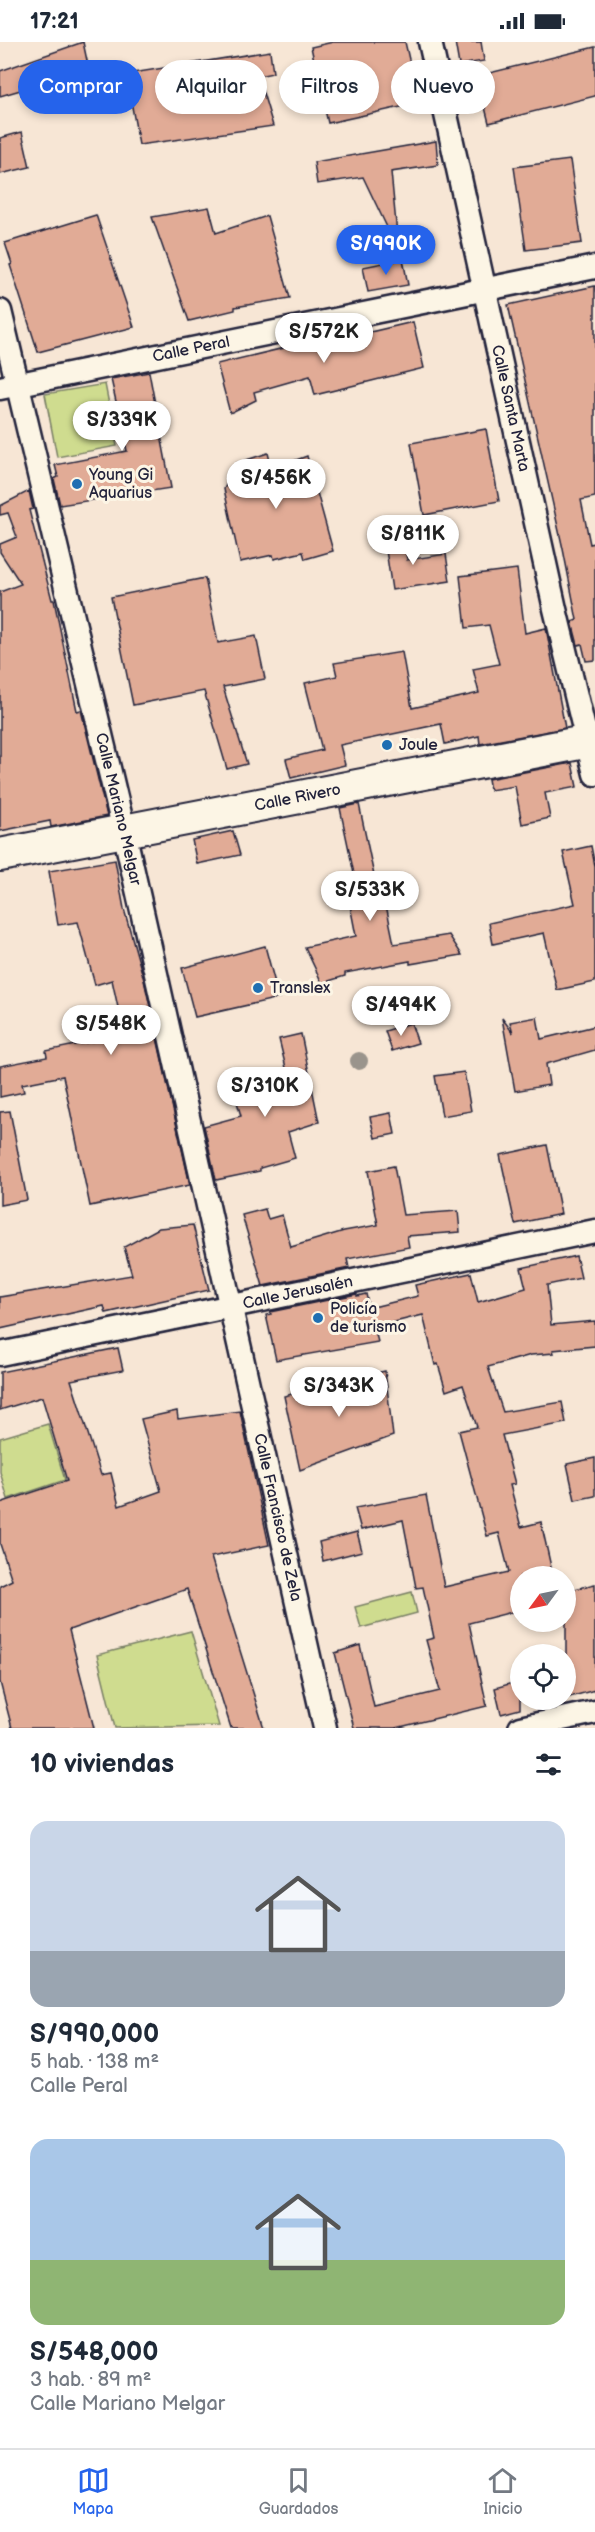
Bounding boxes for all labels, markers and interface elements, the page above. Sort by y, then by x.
text: 17:21 [30,8,79,35]
chip: Comprar [18,60,143,114]
chip: Alquilar [155,60,267,114]
chip: Filtros [279,60,379,114]
chip: Nuevo [391,60,495,114]
pin: S/990K [337,225,435,276]
text: S/990K [350,232,422,256]
pin: S/572K [275,313,373,364]
text: S/572K [289,320,359,344]
street label: Calle Peral [151,332,231,366]
street label: Calle Santa Marta [488,343,534,473]
pin: S/339K [73,401,171,452]
text: S/339K [87,408,157,432]
pin: S/456K [227,459,325,510]
place label: Young Gi Aquarius [88,466,153,503]
text: S/456K [241,466,311,490]
marker: Young Gi Aquarius [70,477,84,491]
pin: S/811K [364,515,462,566]
text: S/811K [381,522,445,546]
street label: Calle Mariano Melgar [91,731,145,887]
place label: Joule [399,736,438,755]
marker: Joule [380,738,394,752]
street label: Calle Rivero [253,780,342,815]
pin: S/533K [321,871,419,922]
text: S/533K [335,878,405,902]
place label: Translex [270,979,331,998]
marker: Translex [251,981,265,995]
pin: S/494K [352,986,450,1037]
text: S/494K [366,993,436,1017]
pin: S/548K [62,1005,160,1056]
text: S/548K [76,1012,146,1036]
pin: S/310K [216,1067,314,1118]
text: S/310K [231,1074,299,1098]
street label: Calle Jerusalén [241,1272,354,1313]
place label: Policía de turismo [330,1300,406,1337]
marker: Policía de turismo [311,1311,325,1325]
pin: S/343K [290,1367,388,1418]
text: S/343K [304,1374,374,1398]
street label: Calle Francisco de Zela [250,1432,306,1603]
north arrow [510,1566,576,1632]
map controls [510,1566,576,1710]
button: locate [510,1644,576,1710]
icon: filters [532,1748,565,1781]
text: 10 viviendas [30,1749,174,1780]
icon: home [244,1860,352,1968]
text: S/990,000 [30,2019,159,2050]
text: 5 hab. · 138 m² [30,2050,159,2074]
text: Calle Peral [30,2074,128,2098]
icon: home [244,2178,352,2286]
text: S/548,000 [30,2337,159,2368]
text: 3 hab. · 89 m² [30,2368,151,2392]
text: Calle Mariano Melgar [30,2392,225,2416]
tab: Mapa [72,2464,114,2519]
tab: Guardados [259,2464,338,2519]
tab: Inicio [483,2464,522,2519]

